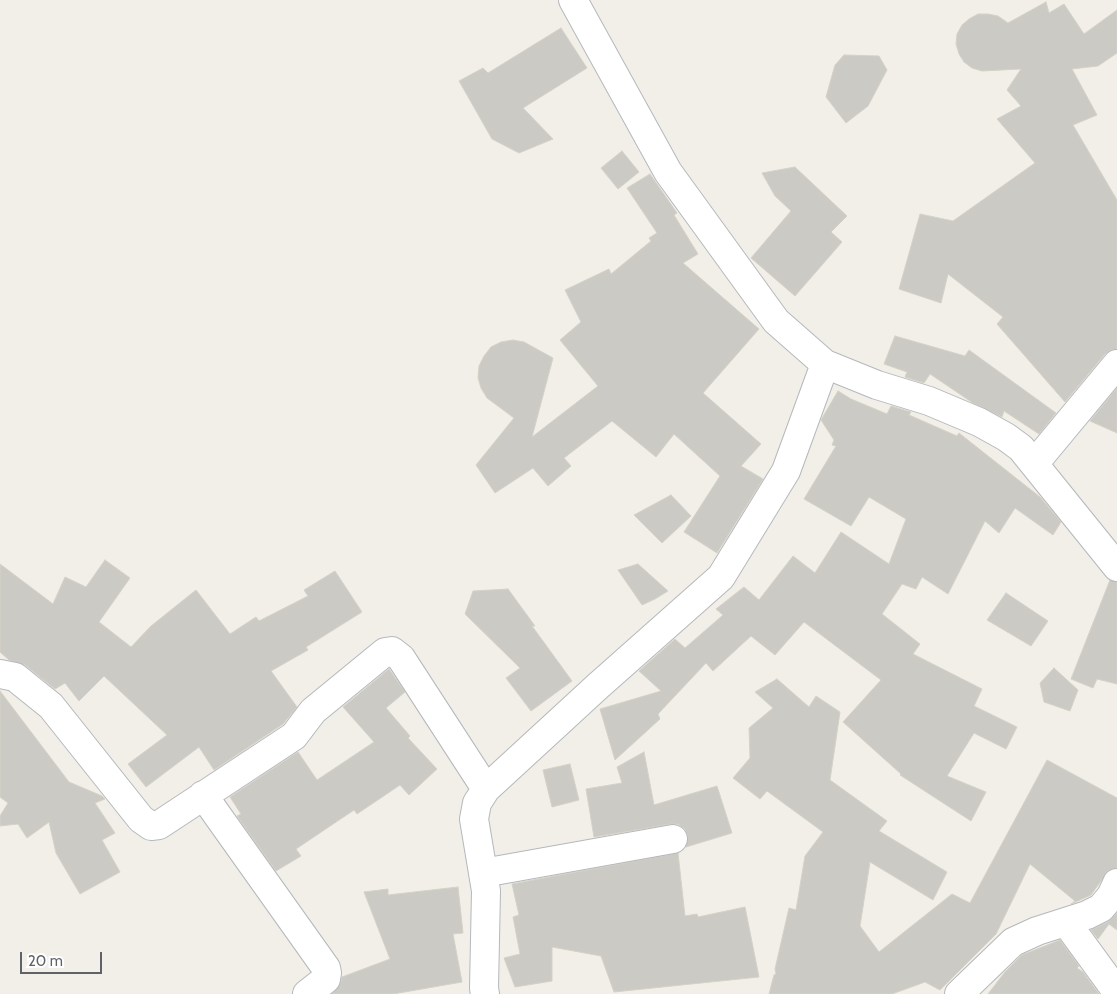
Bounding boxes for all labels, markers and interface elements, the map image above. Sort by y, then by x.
scale bar [22,942,105,974]
text: 20 m [28,952,63,970]

